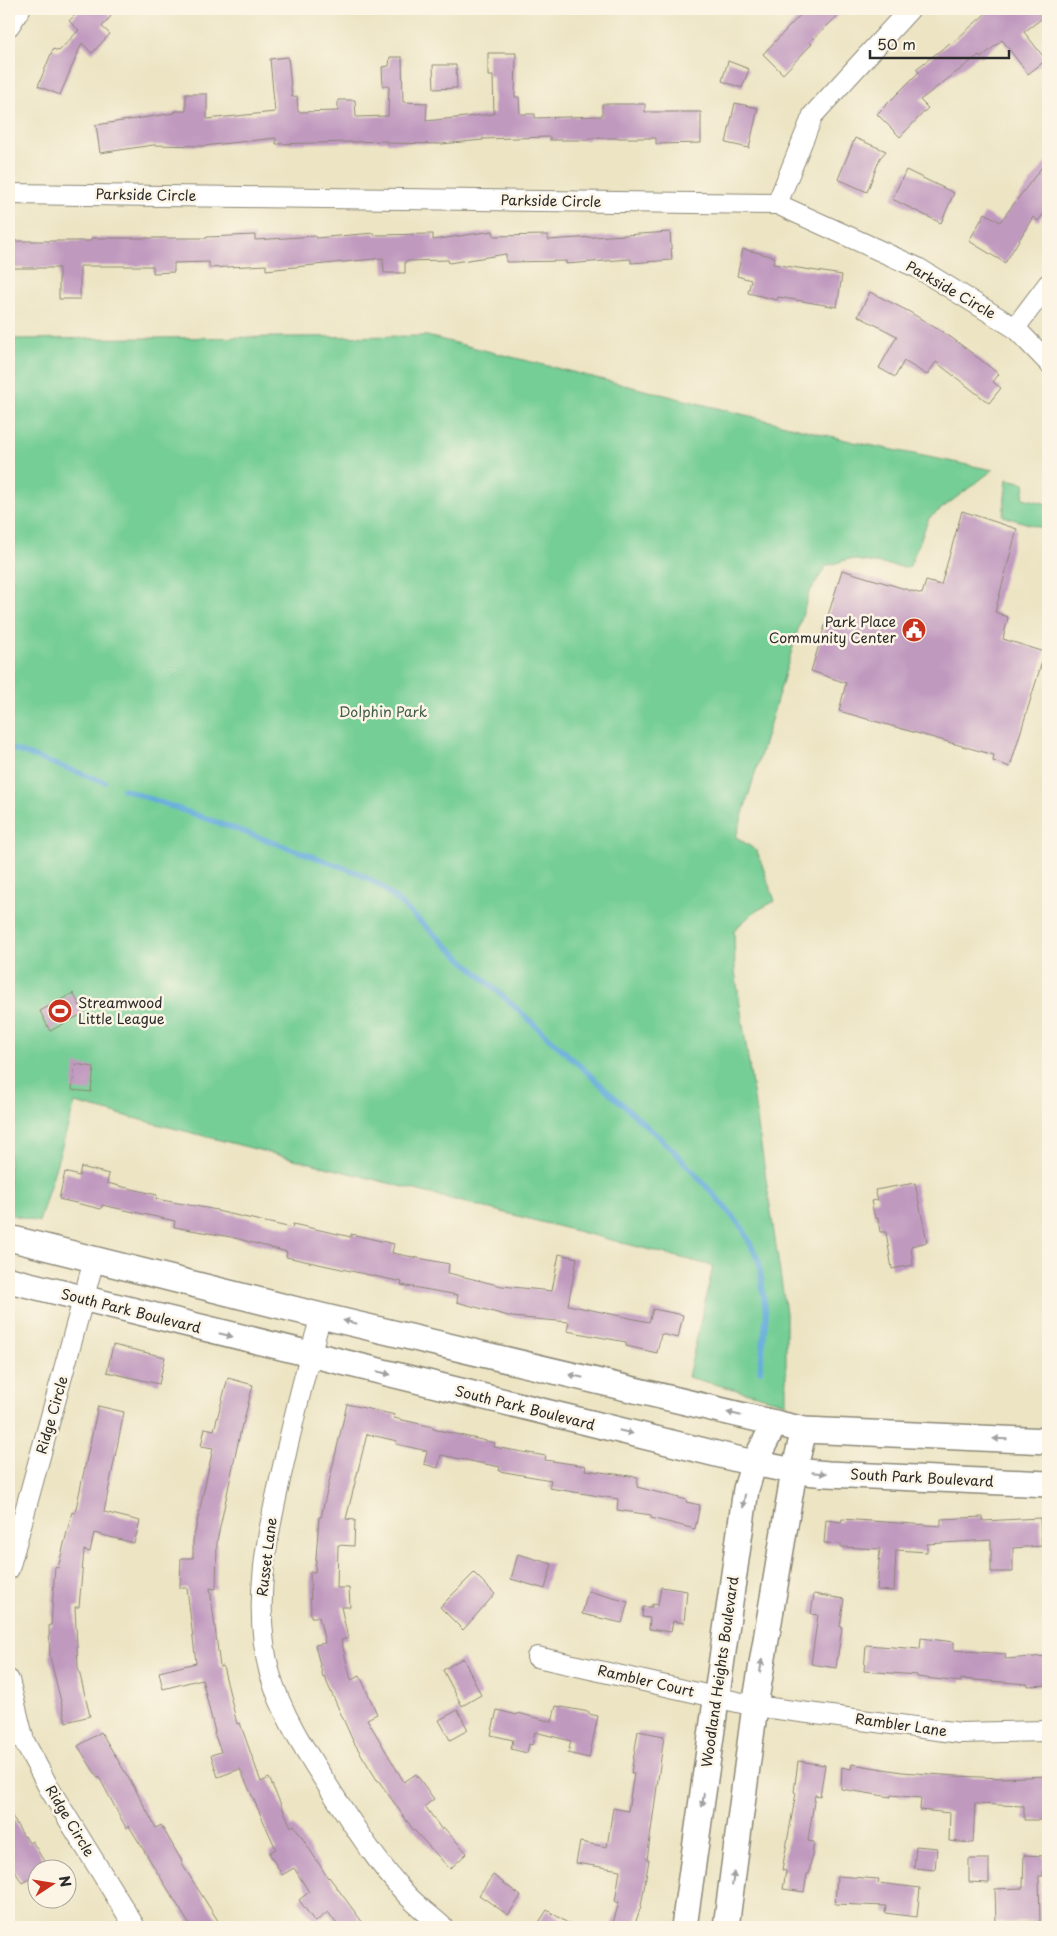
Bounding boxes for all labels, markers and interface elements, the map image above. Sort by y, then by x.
scale bar [870,28,1008,60]
text: 50 m [877,32,916,55]
street label: Parkside Circle [95,183,197,206]
street label: Parkside Circle [500,189,602,212]
street label: Parkside Circle [902,255,1000,324]
place label: Park Place Community Center [769,611,896,648]
public building icon: Park Place Community Center [901,617,927,643]
park label: Dolphin Park [339,701,428,722]
place label: Streamwood Little League [78,992,165,1029]
sports icon: Streamwood Little League [47,998,73,1024]
street label: South Park Boulevard [59,1283,204,1338]
one-way arrow [342,1318,357,1326]
one-way arrow [218,1331,233,1339]
one-way arrow [376,1369,391,1377]
one-way arrow [569,1372,584,1380]
street label: Ridge Circle [30,1373,73,1456]
street label: South Park Boulevard [453,1380,598,1435]
one-way arrow [727,1410,742,1418]
one-way arrow [619,1428,634,1436]
one-way arrow [991,1435,1007,1443]
street label: South Park Boulevard [850,1463,995,1492]
one-way arrow [812,1469,828,1477]
one-way arrow [740,1493,748,1509]
street label: Russet Lane [251,1516,282,1598]
street label: Woodland Heights Boulevard [696,1575,743,1769]
one-way arrow [758,1658,766,1674]
street label: Rambler Court [596,1659,697,1702]
street label: Rambler Lane [854,1708,949,1741]
street label: Ridge Circle [41,1781,100,1861]
one-way arrow [699,1792,707,1808]
north arrow [28,1858,78,1908]
one-way arrow [729,1871,737,1887]
text: N [54,1874,77,1889]

